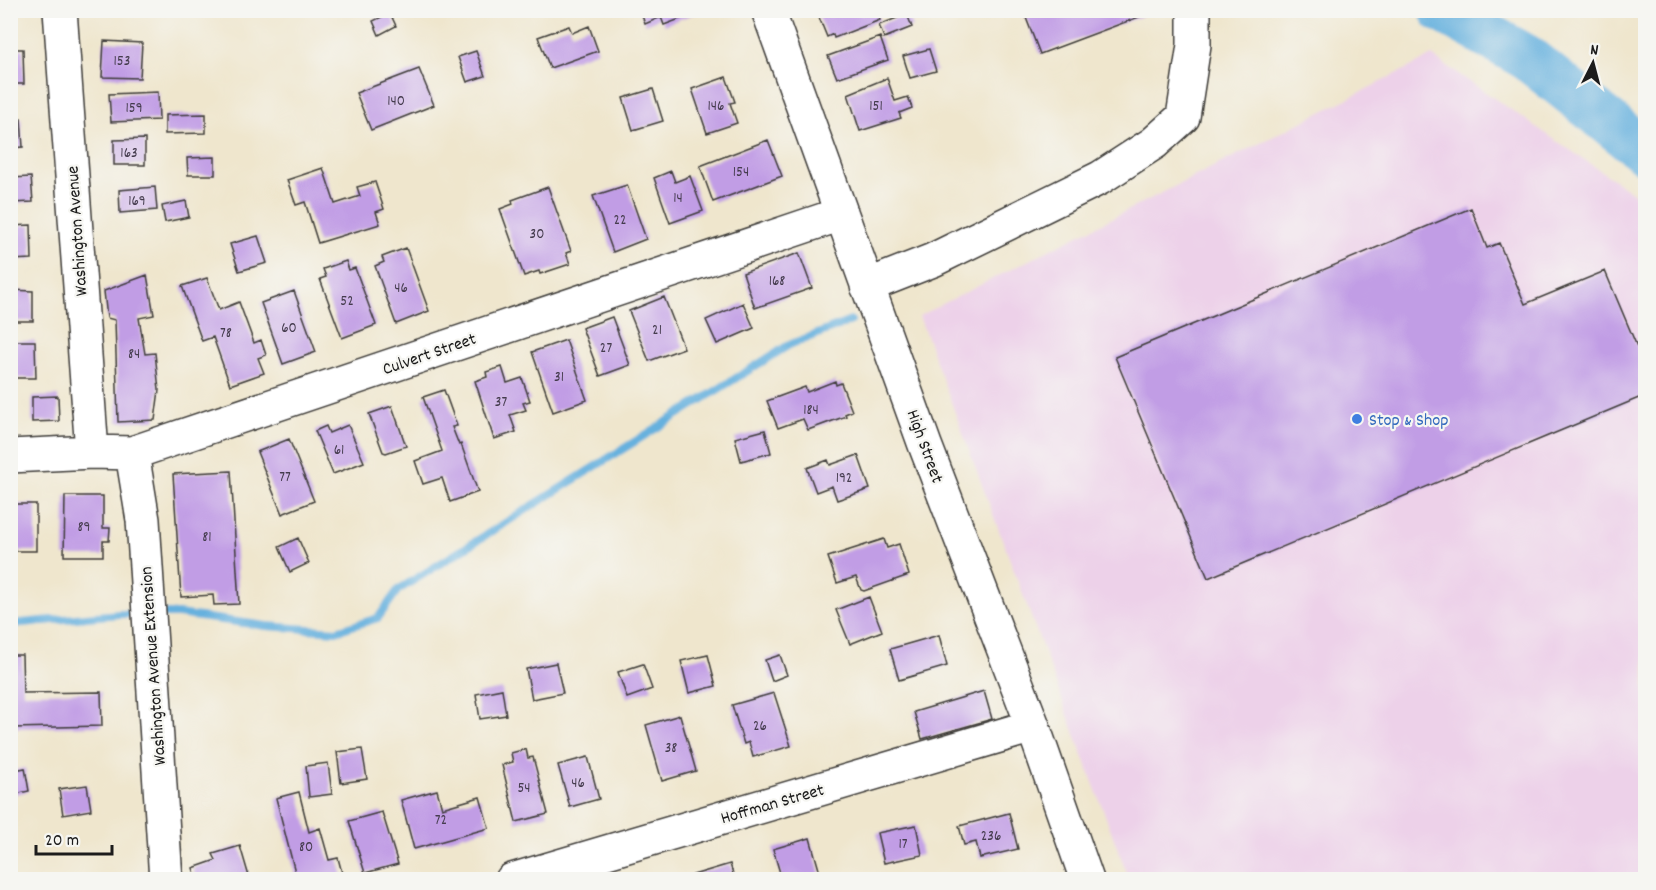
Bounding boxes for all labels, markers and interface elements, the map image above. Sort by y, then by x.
north arrow [1563,33,1623,93]
text: N [1589,39,1600,62]
house number: 153 [114,51,130,73]
house number: 140 [387,91,405,113]
house number: 146 [708,96,724,118]
house number: 151 [869,96,883,118]
house number: 159 [125,98,143,120]
house number: 163 [120,143,138,165]
house number: 154 [733,162,749,184]
street label: Washington Avenue [61,165,96,297]
house number: 14 [673,188,683,210]
house number: 169 [128,191,146,213]
house number: 22 [613,210,627,232]
house number: 30 [530,224,544,246]
house number: 168 [769,271,785,293]
house number: 46 [394,278,408,300]
house number: 52 [340,291,354,313]
house number: 60 [281,318,297,340]
house number: 21 [652,320,662,342]
house number: 78 [220,323,232,345]
street label: Culvert Street [380,328,480,383]
house number: 27 [600,338,612,360]
house number: 84 [128,344,140,366]
house number: 31 [554,367,564,389]
house number: 37 [495,392,507,414]
house number: 184 [803,400,819,422]
street label: High Street [899,407,949,487]
place label: Stop & Shop [1369,409,1449,434]
marker: Stop & Shop [1350,412,1364,426]
house number: 61 [334,440,344,462]
house number: 77 [279,467,291,489]
house number: 192 [836,468,852,490]
house number: 89 [78,517,90,539]
house number: 81 [202,527,212,549]
street label: Washington Avenue Extension [135,565,174,766]
house number: 26 [753,716,767,738]
house number: 38 [665,738,677,760]
house number: 46 [571,773,585,795]
house number: 54 [517,778,531,800]
street label: Hoffman Street [718,779,828,832]
house number: 72 [435,810,447,832]
scale bar [36,818,112,856]
house number: 236 [981,826,1001,848]
text: 20 m [45,829,79,854]
house number: 17 [898,834,908,856]
house number: 80 [299,837,313,859]

